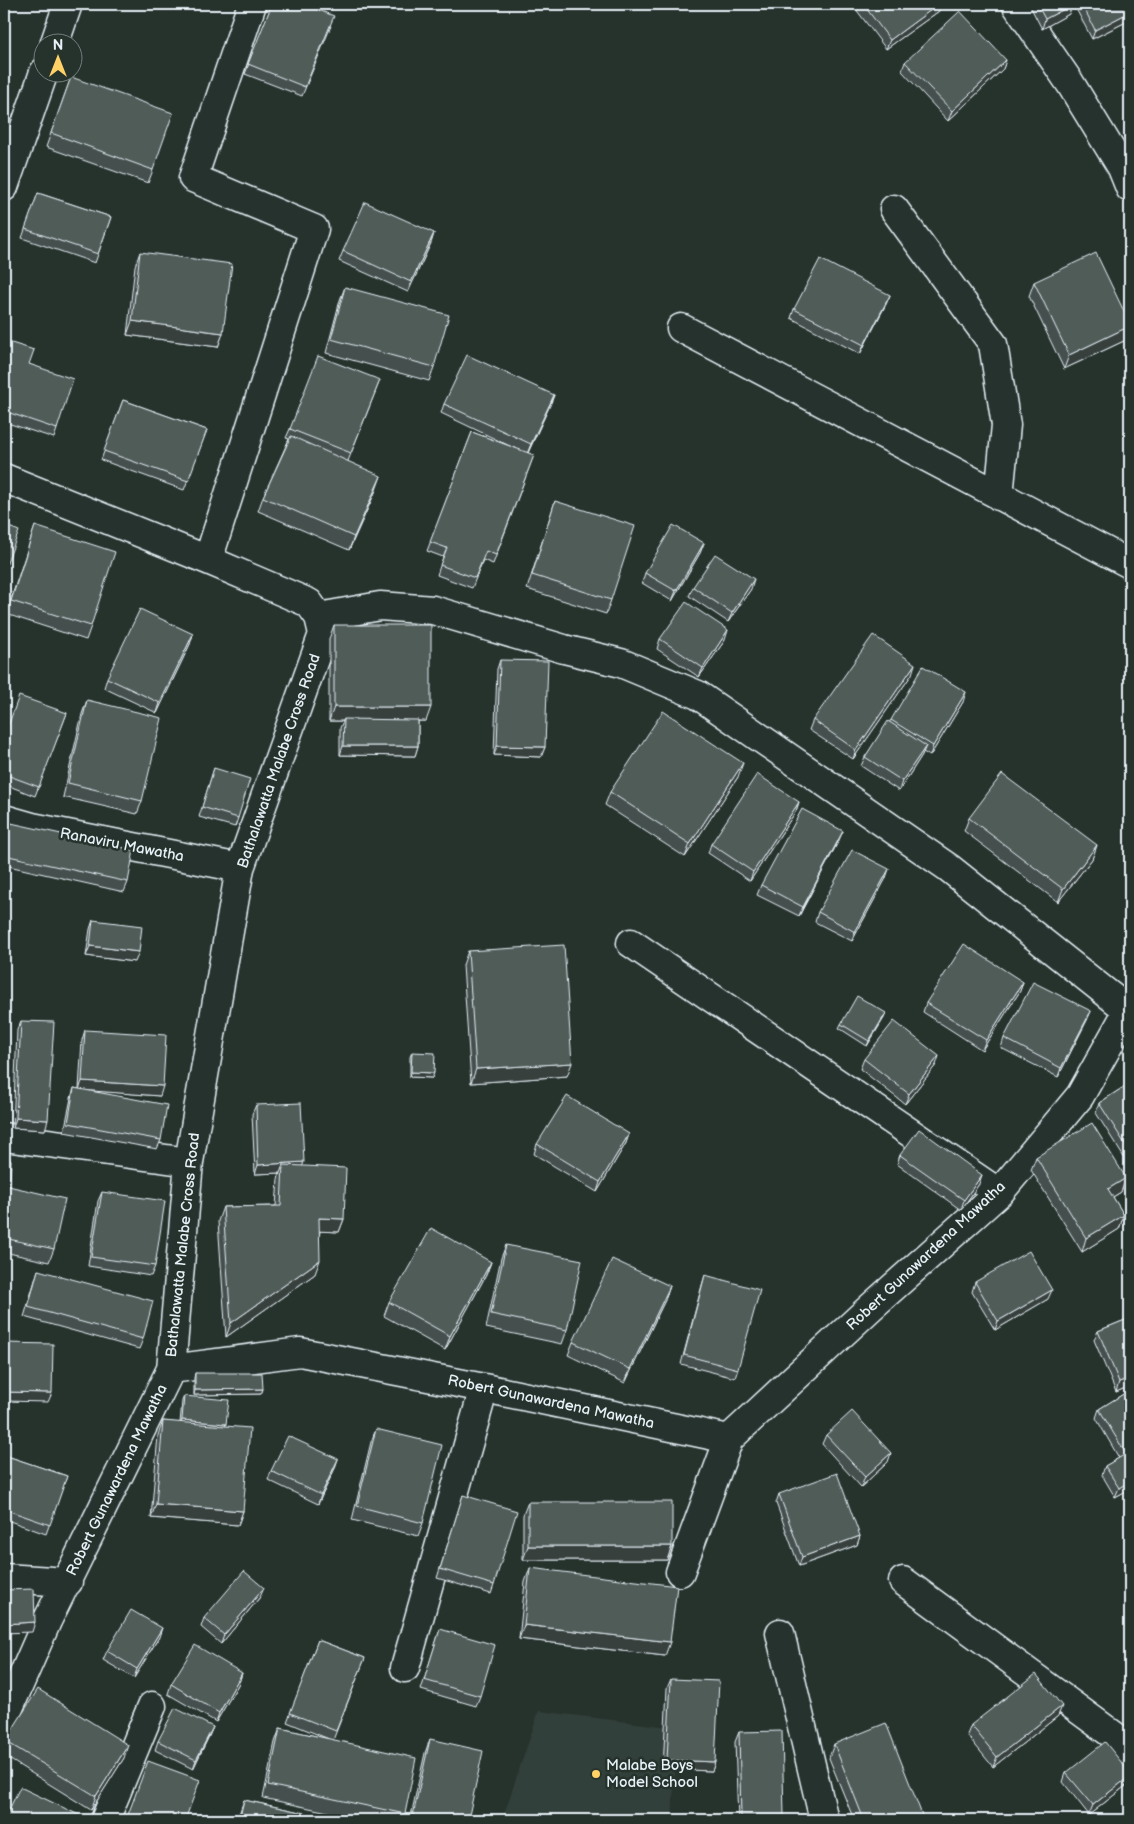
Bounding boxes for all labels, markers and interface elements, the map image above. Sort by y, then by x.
north arrow [32,32,82,82]
text: N [53,37,63,54]
street label: Bathalawatta Malabe Cross Road [233,651,325,871]
street label: Ranaviru Mawatha [58,824,186,866]
street label: Bathalawatta Malabe Cross Road [162,1132,204,1358]
street label: Robert Gunawardena Mawatha [842,1177,1010,1335]
street label: Robert Gunawardena Mawatha [446,1371,656,1433]
street label: Robert Gunawardena Mawatha [62,1381,172,1579]
place label: Malabe Boys Model School [606,1756,698,1792]
marker: Malabe Boys Model School [590,1768,602,1780]

